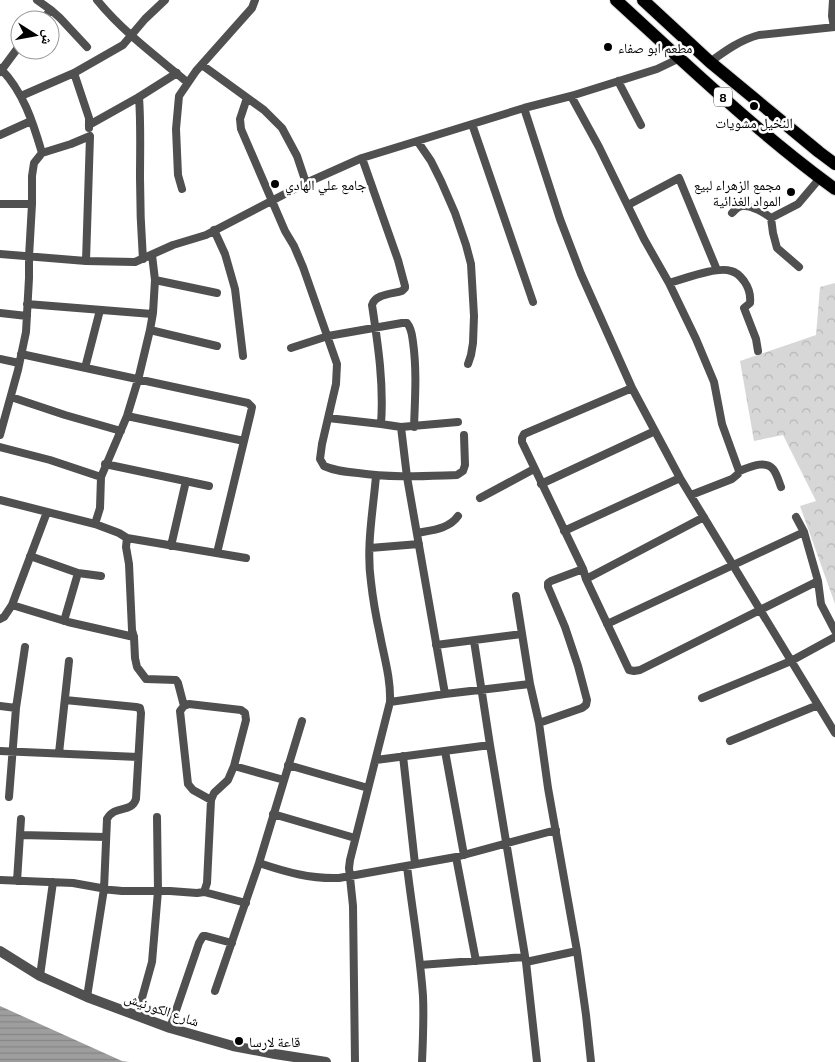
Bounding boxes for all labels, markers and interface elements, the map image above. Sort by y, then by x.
north arrow [10,10,60,60]
text: ش [37,28,58,47]
place label: مطعم ابو صفاء [618,39,692,58]
marker: مطعم ابو صفاء [602,41,614,53]
road number: 8 [714,88,732,106]
marker: النخيل مشويات [748,100,760,112]
place label: النخيل مشويات [715,114,793,132]
place label: جامع علي الهادي [285,176,367,196]
place label: مجمع الزهراء لبيع المواد الغذائية [694,176,781,210]
marker: جامع علي الهادي [269,178,281,190]
marker: مجمع الزهراء لبيع المواد الغذائية [785,186,797,198]
street label: شارع الكورنيش [122,988,201,1032]
place label: قاعة لارسا [249,1033,300,1051]
marker: قاعة لارسا [233,1035,245,1047]

